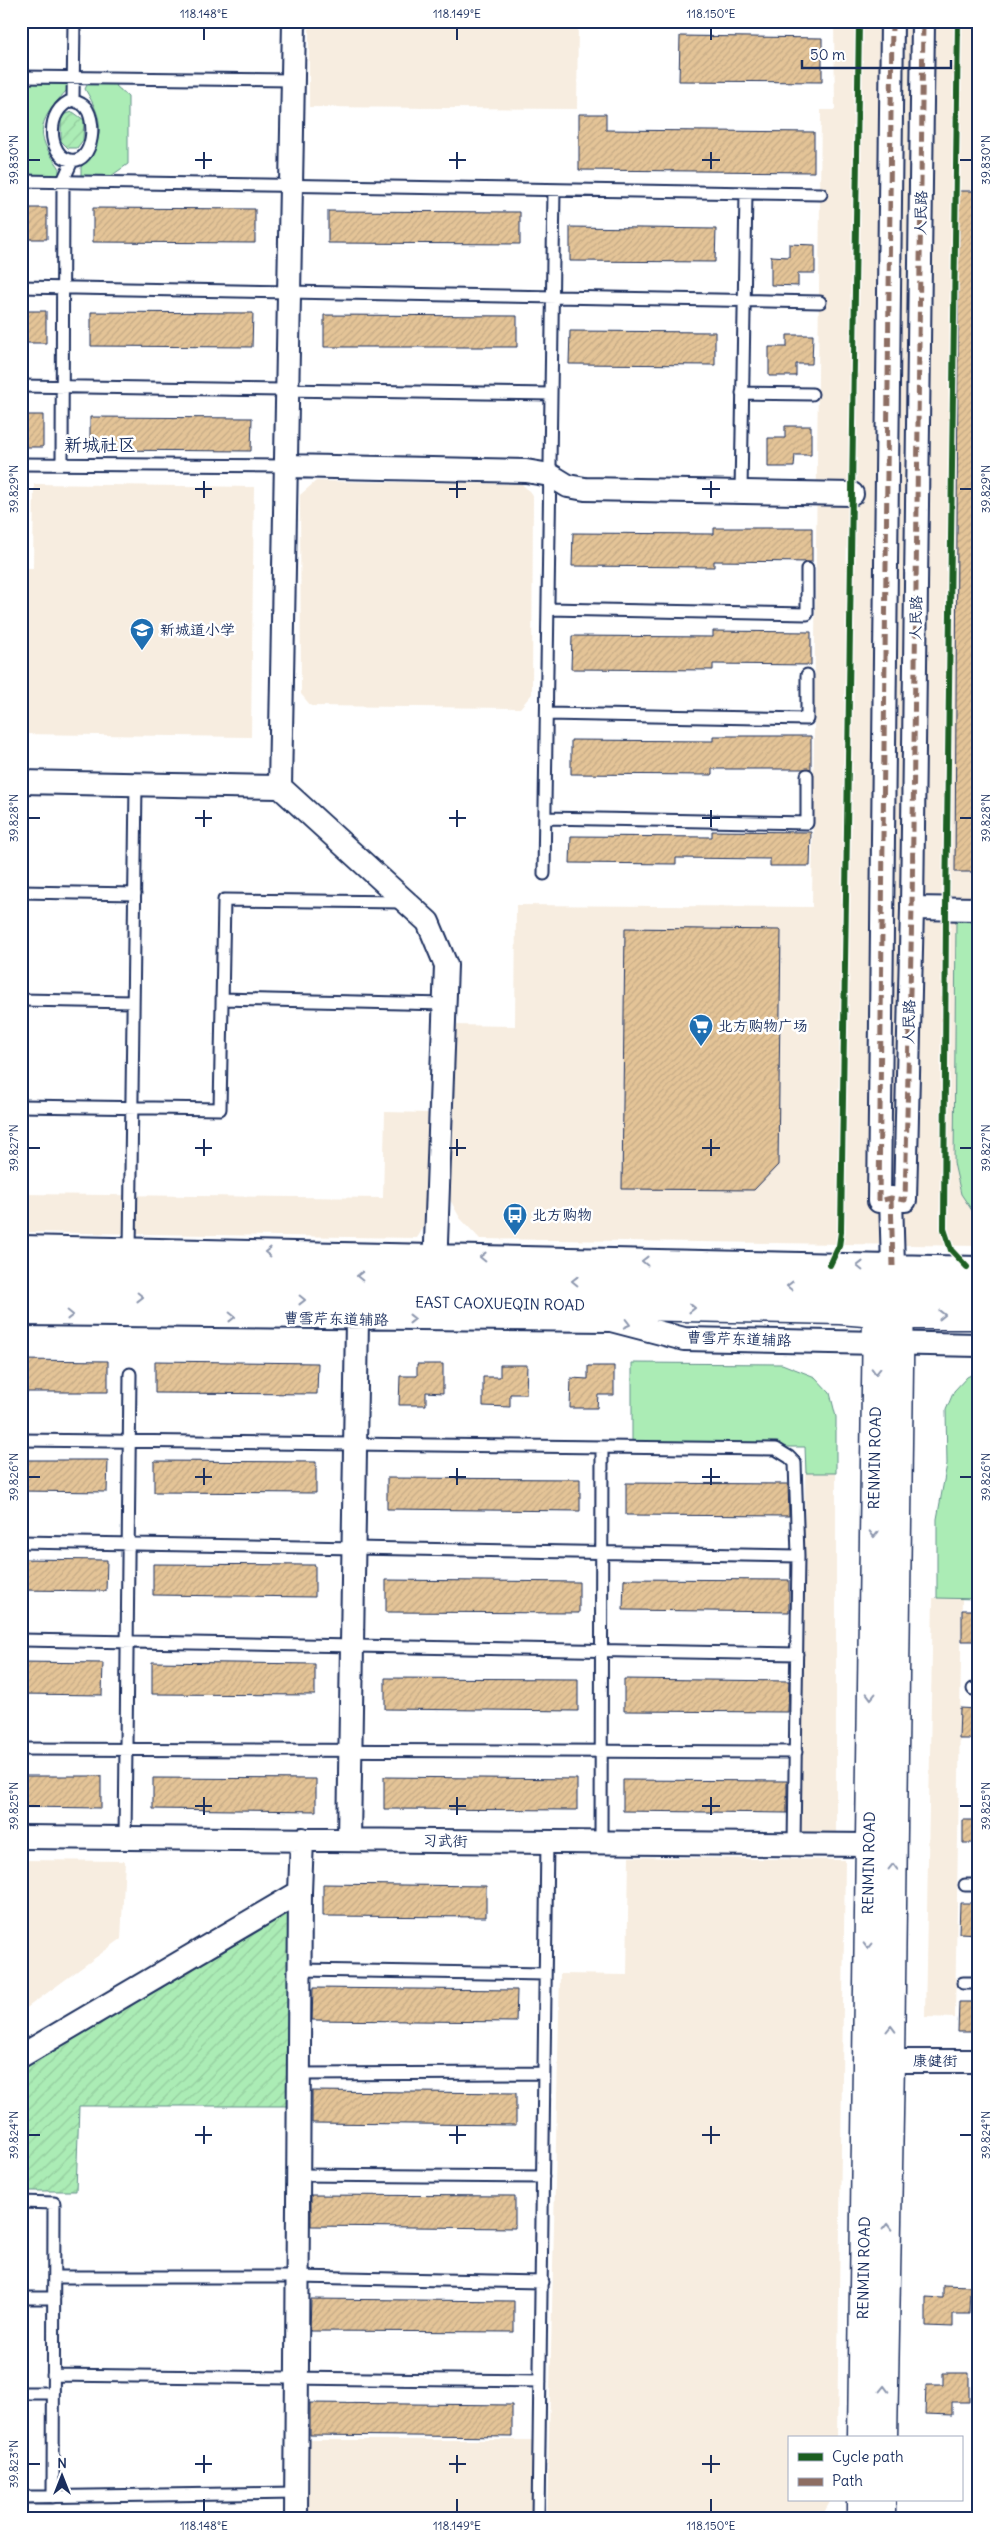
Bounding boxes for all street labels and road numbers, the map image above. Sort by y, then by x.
street label: 人民路 [911,190,930,236]
street label: 人民路 [906,595,925,641]
street label: 人民路 [899,999,918,1045]
street label: EAST CAOXUEQIN ROAD [415,1293,585,1314]
street label: 曹雪芹东道辅路 [283,1308,389,1329]
street label: 曹雪芹东道辅路 [686,1327,792,1350]
street label: RENMIN ROAD [864,1406,885,1510]
street label: RENMIN ROAD [858,1811,879,1915]
street label: 习武街 [422,1831,468,1850]
street label: 康健街 [912,2051,958,2070]
street label: RENMIN ROAD [853,2216,874,2320]

